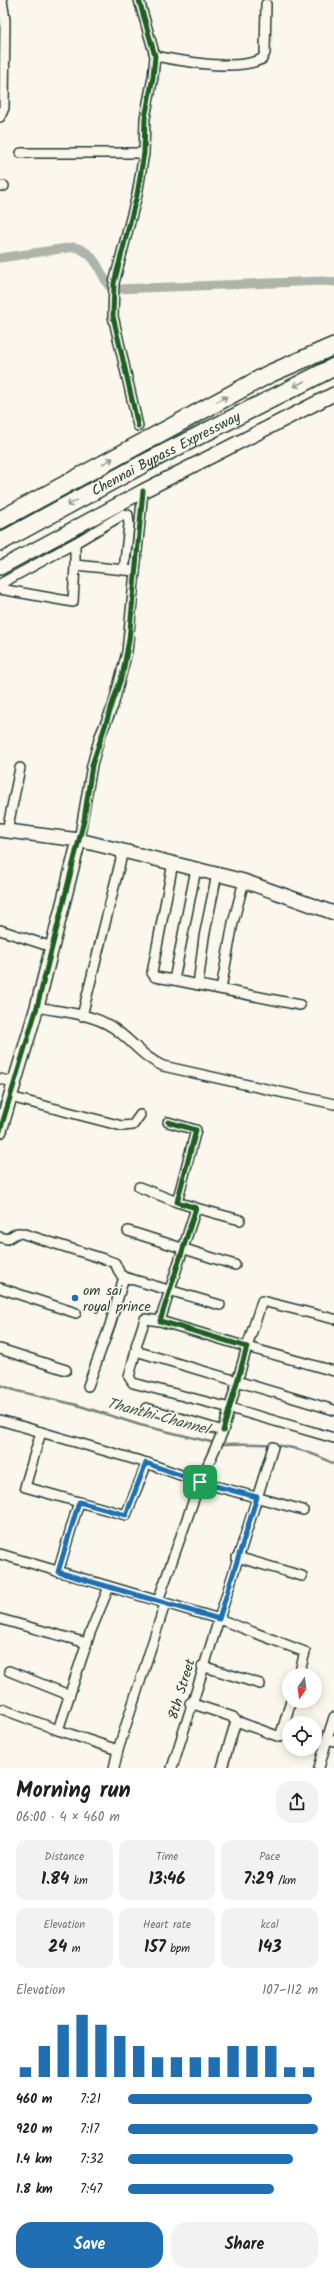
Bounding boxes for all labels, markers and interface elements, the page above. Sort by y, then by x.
one-way arrow [293,381,305,388]
one-way arrow [216,395,228,403]
street label: Chennai Bypass Expressway [88,406,245,502]
one-way arrow [102,457,114,464]
one-way arrow [66,500,78,507]
place label: om sai royal prince [83,1280,152,1318]
marker: om sai royal prince [70,1293,80,1303]
water label: Thanthi Channel [104,1392,215,1443]
pin [183,1465,217,1499]
icon: arrive [189,1471,211,1493]
street label: 8th Street [162,1656,202,1722]
north arrow [282,1668,322,1708]
map controls [282,1668,322,1756]
button: locate [282,1716,322,1756]
text: Morning run [16,1774,131,1809]
button: share [276,1781,318,1823]
text: 06:00 · 4 × 460 m [16,1807,120,1828]
text: Distance [45,1848,84,1866]
text: Time [156,1848,178,1866]
text: Pace [259,1848,280,1866]
text: 1.84 [41,1866,69,1893]
text: 13:46 [148,1866,186,1893]
text: 7:29 [243,1866,274,1893]
text: km [69,1872,88,1890]
text: /km [274,1872,296,1890]
text: Elevation [44,1916,85,1934]
text: Heart rate [143,1916,191,1934]
text: kcal [261,1916,279,1934]
text: 24 [48,1934,67,1961]
text: 157 [144,1934,166,1961]
text: 143 [258,1934,282,1961]
text: m [67,1940,81,1958]
text: bpm [166,1940,190,1958]
text: Elevation [16,1980,65,2001]
text: 107–112 m [262,1980,318,2001]
text: 460 m [16,2089,52,2110]
text: 7:21 [80,2089,101,2110]
text: 920 m [16,2119,52,2140]
text: 7:17 [80,2119,99,2140]
text: 1.4 km [16,2149,52,2170]
text: 7:32 [80,2149,104,2170]
text: 1.8 km [16,2179,53,2200]
text: 7:47 [80,2179,102,2200]
button: Save [16,2222,163,2268]
button: Share [171,2222,318,2268]

